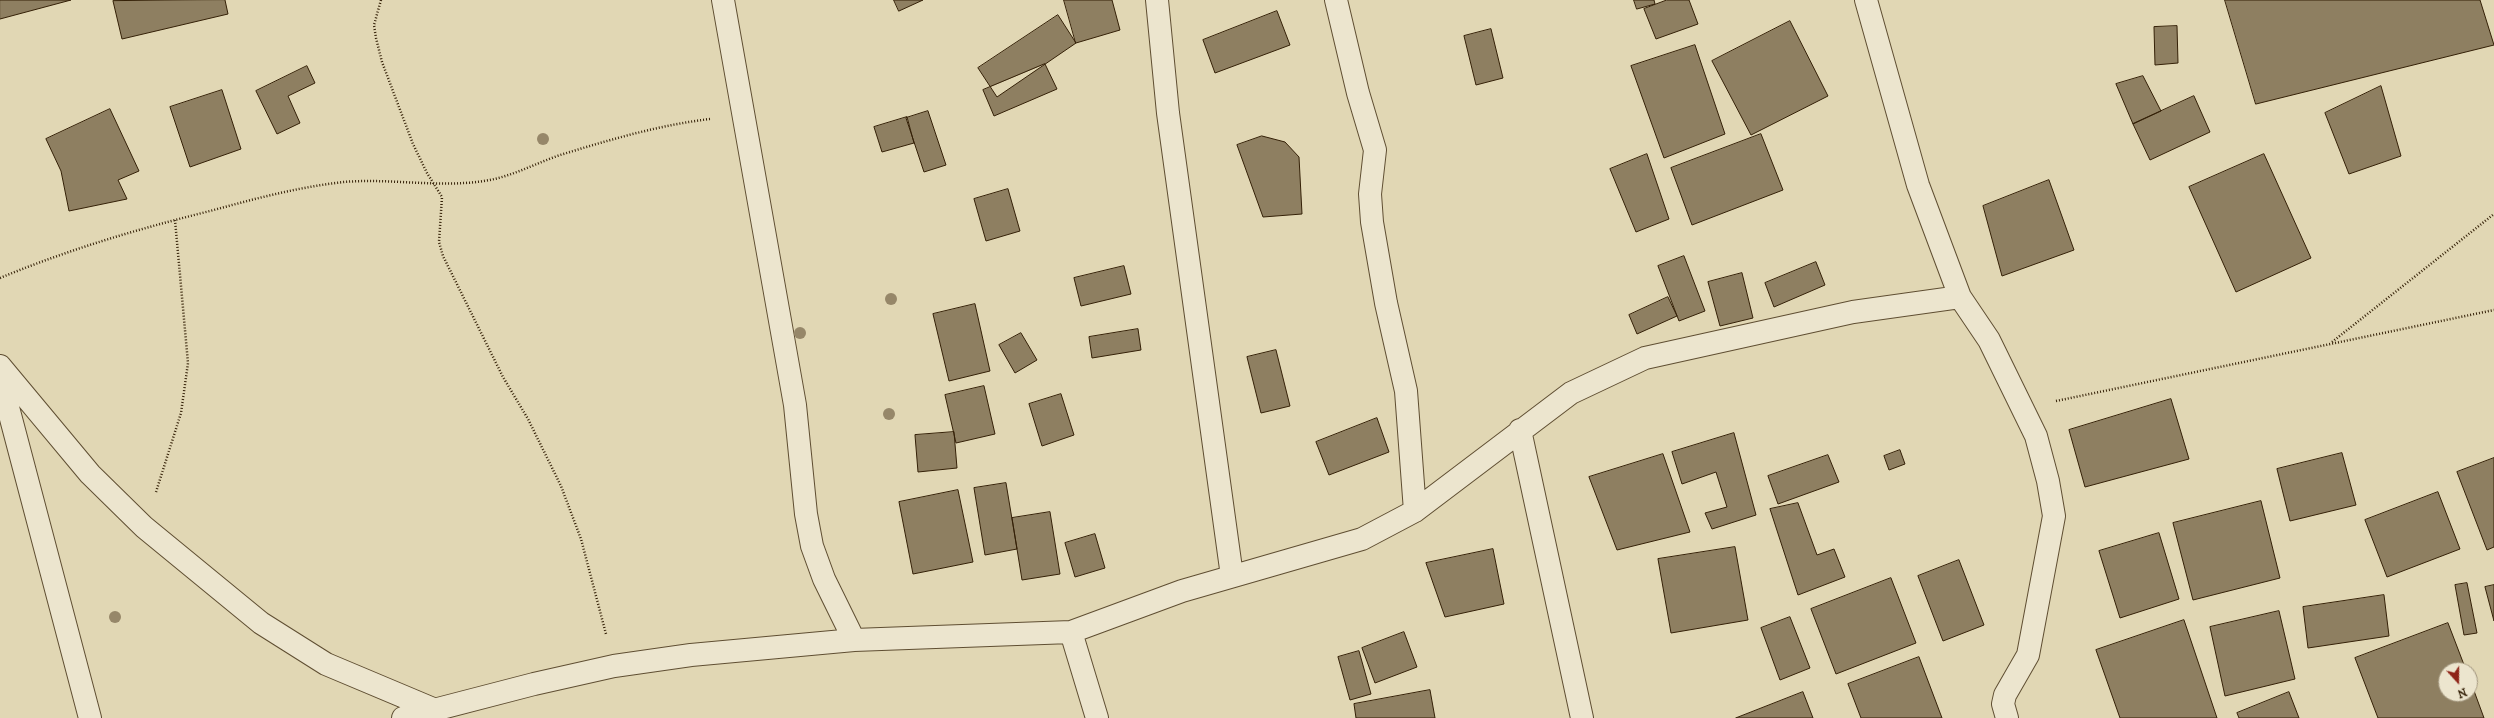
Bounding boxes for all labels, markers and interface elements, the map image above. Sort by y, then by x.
north arrow [2438,662,2478,702]
text: N [2455,684,2469,700]

